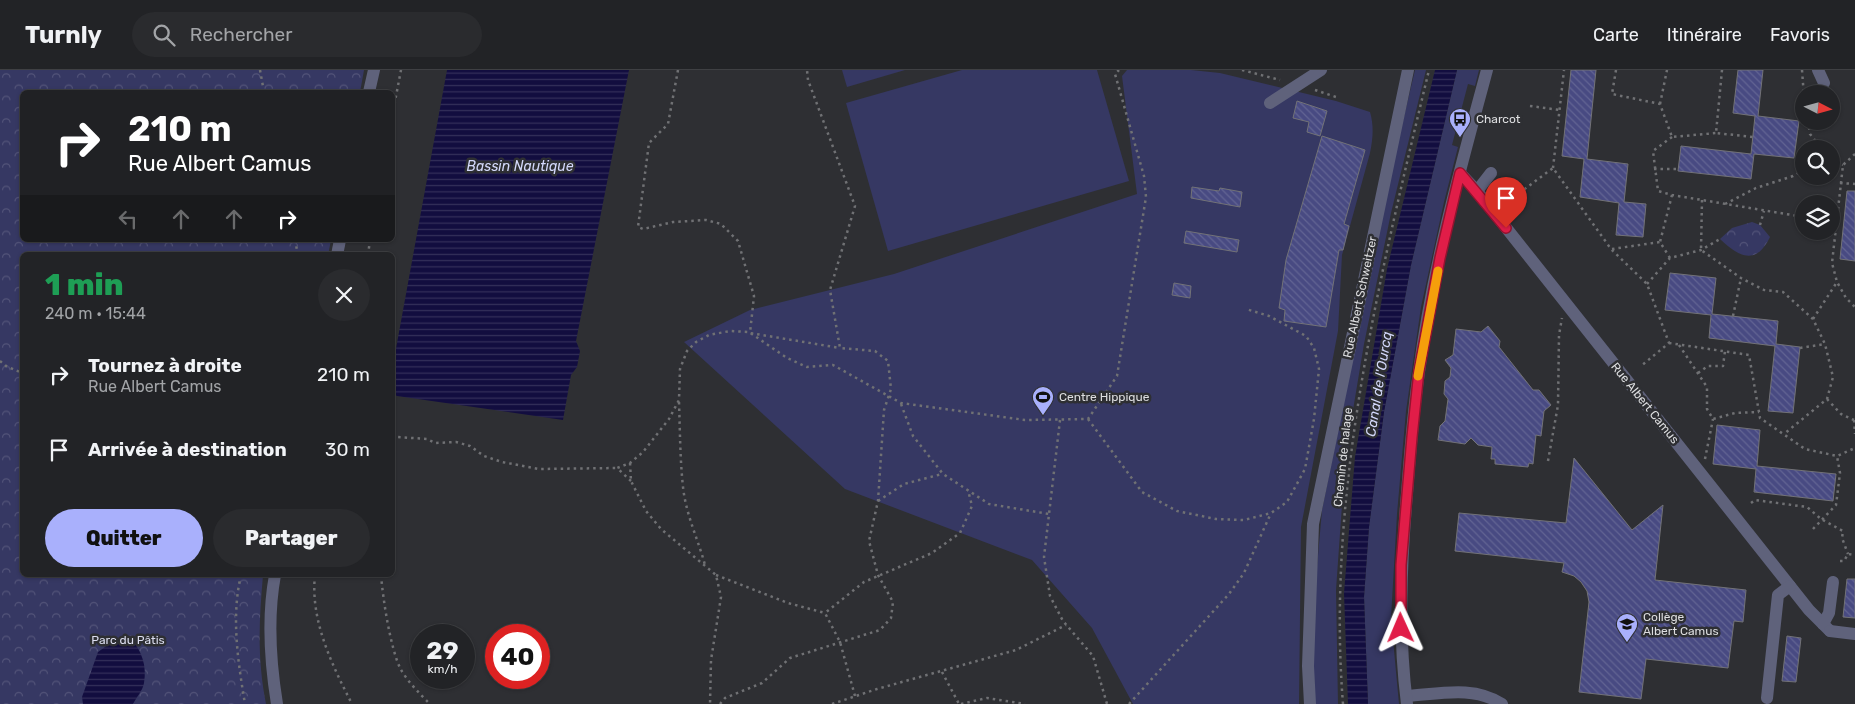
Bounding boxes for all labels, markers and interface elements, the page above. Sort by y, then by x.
search box [132,12,482,57]
text: Turnly [25,21,102,49]
icon: search [150,21,178,49]
text: Rechercher [190,23,292,46]
text: Carte [1593,24,1639,46]
text: Itinéraire [1667,24,1742,46]
text: Favoris [1770,24,1830,46]
north arrow [1795,85,1840,130]
map controls [1795,85,1840,240]
bus stop icon: Charcot [1448,107,1472,138]
text: 210 m [128,108,231,150]
icon: right [45,110,110,175]
place label: Charcot [1476,112,1521,126]
button: search [1795,140,1840,185]
text: Rue Albert Camus [128,150,311,177]
water label: Bassin Nautique [466,158,574,175]
pin [1485,177,1527,228]
icon: arrive [1492,184,1520,212]
button: layers [1795,195,1840,240]
icon: left [114,205,142,233]
icon: ahead [167,205,195,233]
icon: ahead [220,205,248,233]
icon: right [273,205,301,233]
street label: Rue Albert Schweitzer [1340,235,1380,359]
text: 1 min [45,267,123,303]
button: close [318,269,370,321]
text: 240 m · 15:44 [45,304,146,323]
water label: Canal de l'Ourcq [1362,330,1396,438]
text: Tournez à droite [88,354,242,377]
street label: Rue Albert Camus [1608,360,1682,446]
icon: right [45,361,73,389]
text: 210 m [317,363,370,386]
text: Rue Albert Camus [88,377,221,396]
sports icon: Centre Hippique [1031,385,1055,416]
place label: Centre Hippique [1059,390,1150,404]
street label: Chemin de halage [1331,406,1355,507]
icon: arrive [45,436,73,464]
text: Arrivée à destination [88,438,287,461]
text: 30 m [325,438,370,461]
button: Quitter [45,509,203,567]
button: Partager [213,509,370,567]
position arrow [1374,601,1426,653]
place label: Collège Albert Camus [1643,610,1719,638]
school or university icon: Collège Albert Camus [1615,612,1639,643]
speed limit sign: 40 [485,624,550,689]
park label: Parc du Pâtis [91,633,165,647]
text: 29 [426,636,459,665]
text: km/h [428,662,457,676]

